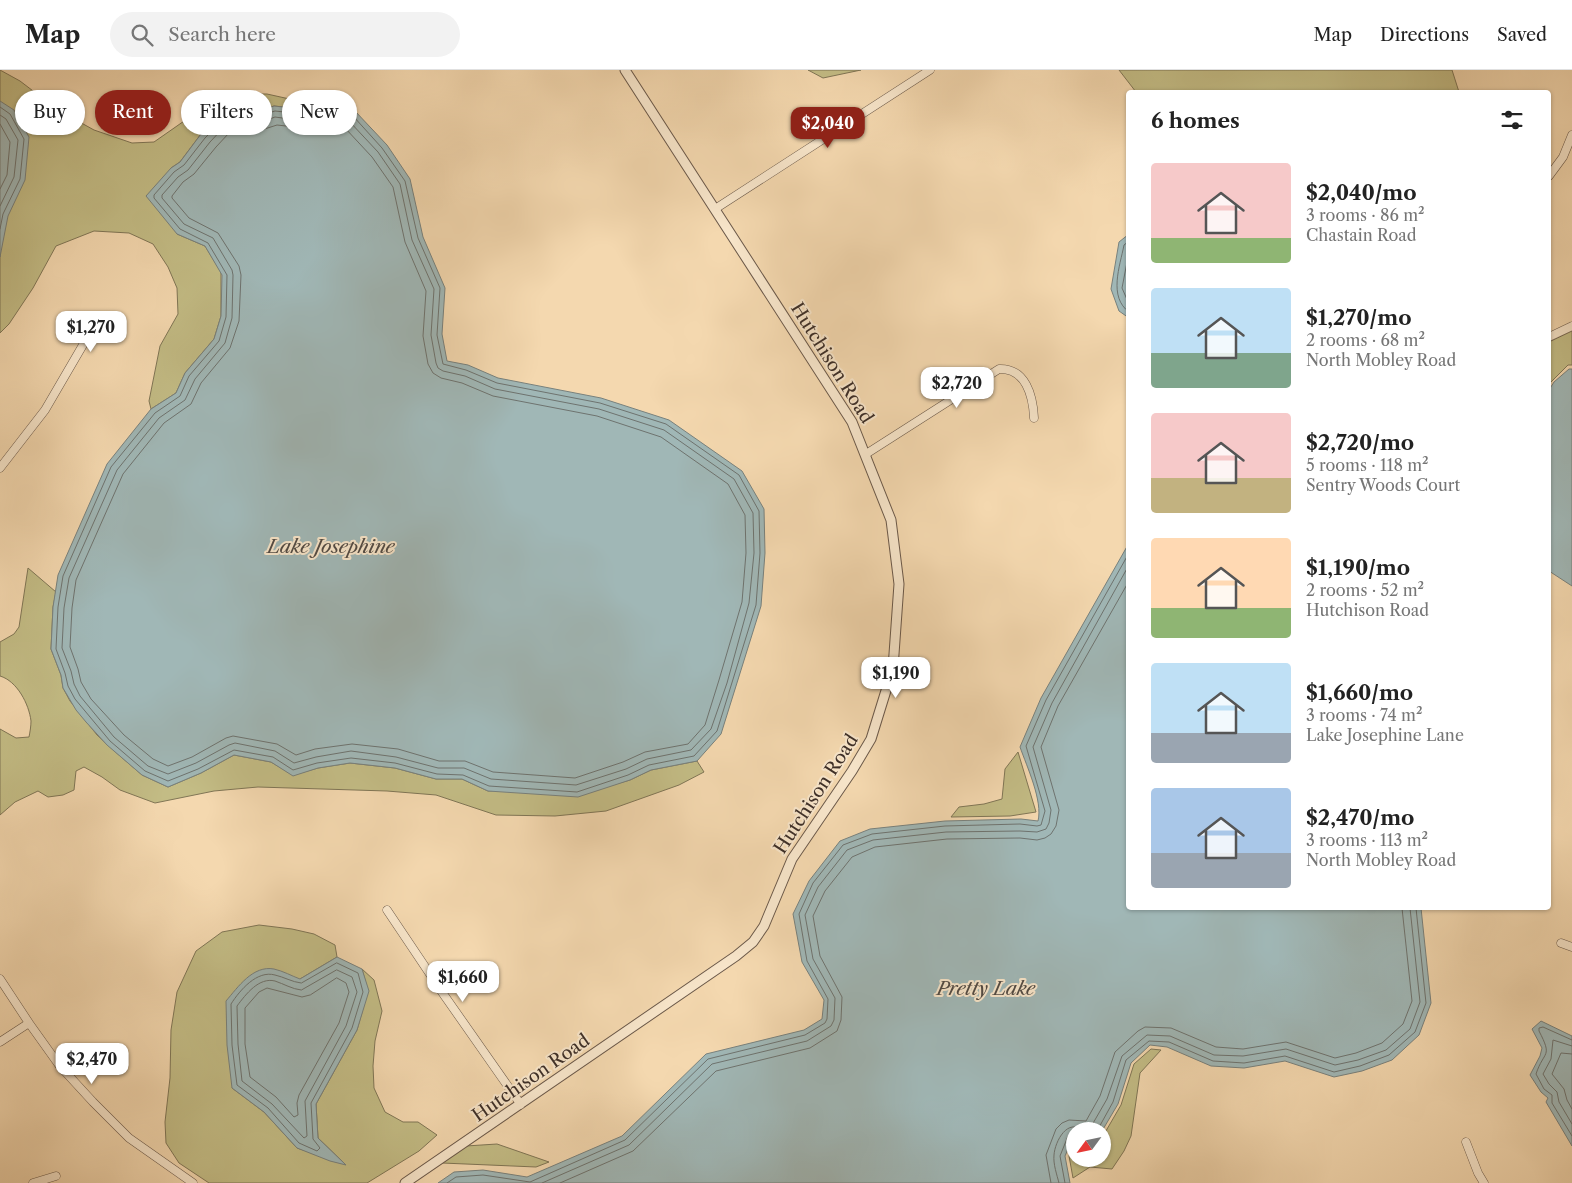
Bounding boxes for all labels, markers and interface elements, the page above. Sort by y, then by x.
search box [110,12,460,57]
text: Map [25,20,80,49]
icon: search [128,21,156,49]
text: Search here [168,23,276,46]
text: Map [1313,24,1352,46]
text: Directions [1380,24,1469,46]
text: Saved [1497,24,1547,46]
chip: Buy [15,90,85,135]
chip: Rent [95,90,171,135]
chip: Filters [181,90,272,135]
chip: New [282,90,357,135]
pin: $2,040 [787,106,869,149]
icon: filters [1498,106,1526,134]
text: 6 homes [1151,108,1240,133]
text: $2,040 [802,113,854,133]
text: $2,040/mo [1306,180,1417,205]
icon: home [1191,183,1251,243]
text: 3 rooms · 86 m² [1306,205,1425,225]
text: Chastain Road [1306,225,1416,245]
street label: Hutchison Road [786,299,878,427]
text: $1,270/mo [1306,305,1411,330]
icon: home [1191,308,1251,368]
pin: $1,270 [50,310,132,353]
text: $1,270 [67,317,115,337]
text: 2 rooms · 68 m² [1306,330,1425,350]
text: North Mobley Road [1306,350,1456,370]
pin: $2,720 [916,366,998,409]
text: $2,720 [932,373,982,393]
text: $2,720/mo [1306,430,1414,455]
icon: home [1191,433,1251,493]
text: 5 rooms · 118 m² [1306,455,1429,475]
text: Sentry Woods Court [1306,475,1460,495]
water label: Lake Josephine [265,535,396,558]
text: $1,190/mo [1306,555,1410,580]
icon: home [1191,558,1251,618]
text: 2 rooms · 52 m² [1306,580,1424,600]
text: Hutchison Road [1306,600,1429,620]
pin: $1,190 [855,656,937,699]
text: $1,190 [872,663,920,683]
text: $1,660/mo [1306,680,1413,705]
icon: home [1191,683,1251,743]
text: 3 rooms · 74 m² [1306,705,1422,725]
text: Lake Josephine Lane [1306,725,1464,745]
street label: Hutchison Road [769,730,863,858]
text: $2,470/mo [1306,805,1414,830]
icon: home [1191,808,1251,868]
text: 3 rooms · 113 m² [1306,830,1428,850]
text: North Mobley Road [1306,850,1456,870]
pin: $1,660 [422,960,504,1003]
text: $1,660 [438,967,488,987]
water label: Pretty Lake [935,977,1036,1000]
street label: Hutchison Road [468,1029,594,1127]
pin: $2,470 [51,1042,133,1085]
text: $2,470 [67,1049,117,1069]
north arrow [1066,1122,1111,1168]
map controls [1066,1122,1111,1167]

